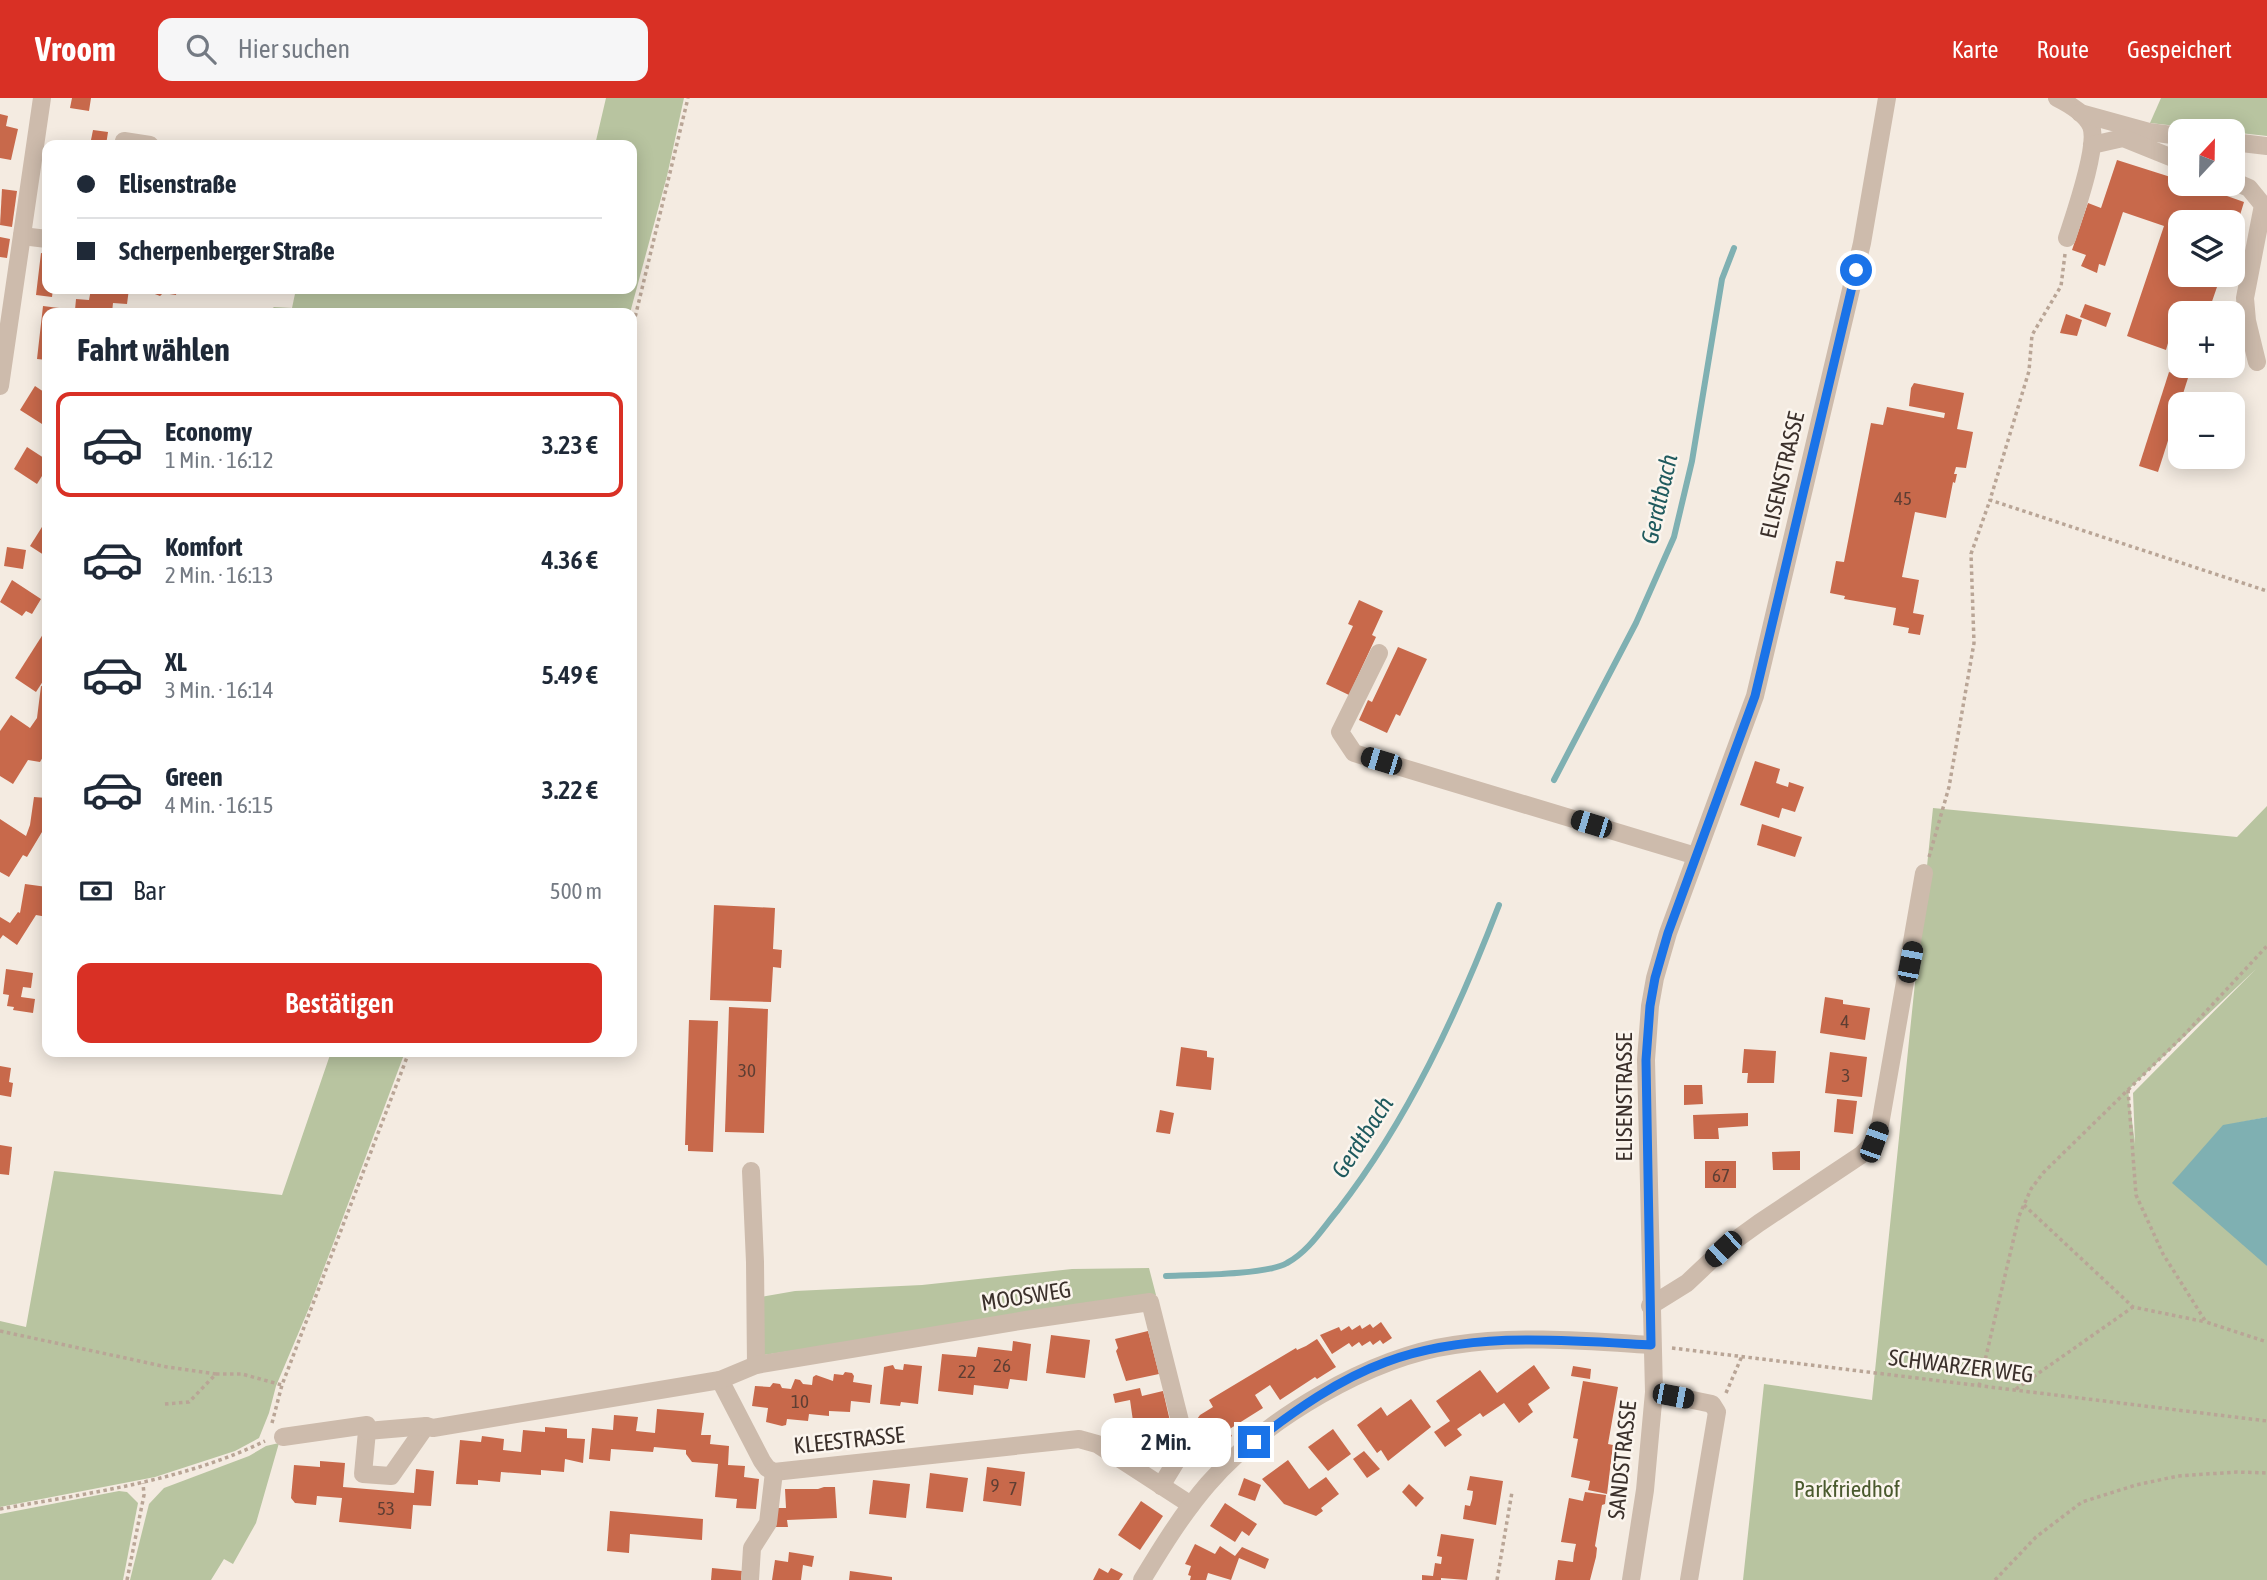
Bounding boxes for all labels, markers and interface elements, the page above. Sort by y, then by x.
search box [158,18,648,81]
text: Vroom [35,30,116,68]
icon: search [182,30,220,68]
text: Hier suchen [238,34,350,64]
text: Karte [1952,36,1998,63]
text: Route [2036,36,2089,63]
text: Gespeichert [2127,36,2232,63]
north arrow [2168,119,2245,196]
map controls [2168,119,2245,469]
text: Elisenstraße [119,169,236,199]
button: layers [2168,210,2245,287]
text: Scherpenberger Straße [119,236,335,266]
route start [1840,254,1872,286]
button: + [2168,301,2245,378]
text: Fahrt wählen [77,331,230,368]
button: − [2168,392,2245,469]
street label: ELISENSTRASSE [1755,409,1809,541]
icon: car [81,413,144,476]
text: Economy [165,417,252,447]
text: 3.23 € [541,430,598,460]
text: 1 Min. · 16:12 [165,447,273,473]
water label: Gerdtbach [1636,451,1683,547]
house number: 45 [1894,487,1912,509]
icon: car [81,528,144,591]
text: Komfort [165,532,242,562]
text: 4.36 € [541,545,598,575]
text: 2 Min. · 16:13 [165,562,273,588]
icon: car [81,643,144,706]
text: XL [165,647,187,677]
text: 5.49 € [541,660,598,690]
text: 3 Min. · 16:14 [165,677,273,703]
car [1358,745,1405,777]
icon: car [81,758,144,821]
text: Green [165,762,223,792]
text: 3.22 € [541,775,598,805]
text: 4 Min. · 16:15 [165,792,273,818]
car [1568,808,1615,840]
icon: cash [77,872,115,910]
text: Bar [133,876,165,906]
text: 500 m [550,878,602,904]
car [1896,939,1925,985]
button: Bestätigen [77,963,602,1043]
house number: 4 [1841,1010,1850,1032]
street label: ELISENSTRASSE [1611,1032,1637,1162]
house number: 30 [738,1059,756,1081]
house number: 3 [1842,1064,1850,1086]
water label: Gerdtbach [1326,1091,1398,1183]
car [1857,1119,1892,1165]
house number: 67 [1712,1164,1730,1186]
car [1701,1227,1746,1271]
street label: MOOSWEG [979,1276,1073,1316]
street label: SCHWARZER WEG [1887,1344,2035,1388]
house number: 26 [993,1354,1011,1376]
house number: 22 [958,1360,976,1382]
car [1651,1382,1696,1410]
house number: 10 [791,1390,809,1412]
street label: SANDSTRASSE [1603,1399,1641,1521]
callout: 2 Min. [1100,1418,1230,1466]
street label: KLEESTRASSE [792,1421,906,1459]
route end [1238,1426,1270,1458]
text: 2 Min. [1141,1429,1191,1455]
house number: 9 [991,1474,1000,1496]
park label: Parkfriedhof [1794,1476,1900,1502]
house number: 7 [1009,1477,1017,1499]
house number: 53 [377,1497,395,1519]

